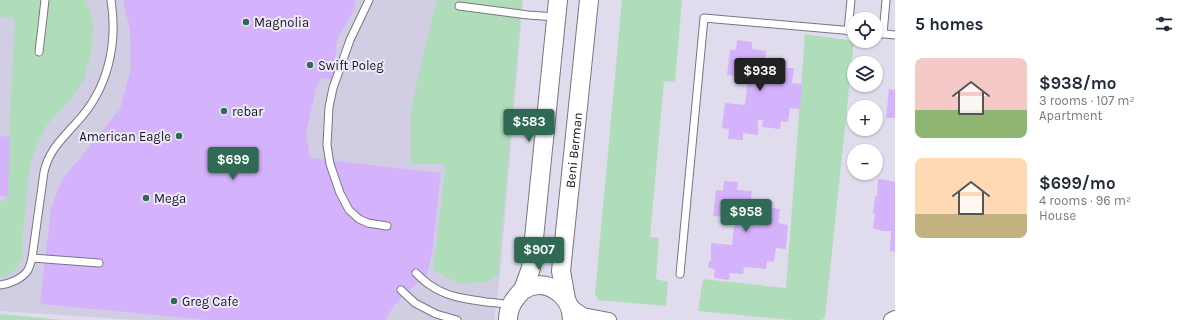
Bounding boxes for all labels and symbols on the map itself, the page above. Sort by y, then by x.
place label: Magnolia [254,15,309,30]
marker: Magnolia [241,17,251,27]
place label: Swift Poleg [318,58,384,73]
pin: $938 [736,58,784,92]
marker: Swift Poleg [305,60,315,70]
place label: rebar [232,104,263,119]
marker: rebar [219,106,229,116]
pin: $583 [505,109,553,143]
street label: Beni Berman [563,111,585,189]
place label: American Eagle [79,129,171,144]
marker: American Eagle [174,131,184,141]
pin: $699 [209,147,257,181]
place label: Mega [154,191,186,206]
marker: Mega [141,193,151,203]
pin: $958 [722,199,770,233]
pin: $907 [515,237,563,271]
place label: Greg Cafe [182,294,239,309]
marker: Greg Cafe [169,296,179,306]

